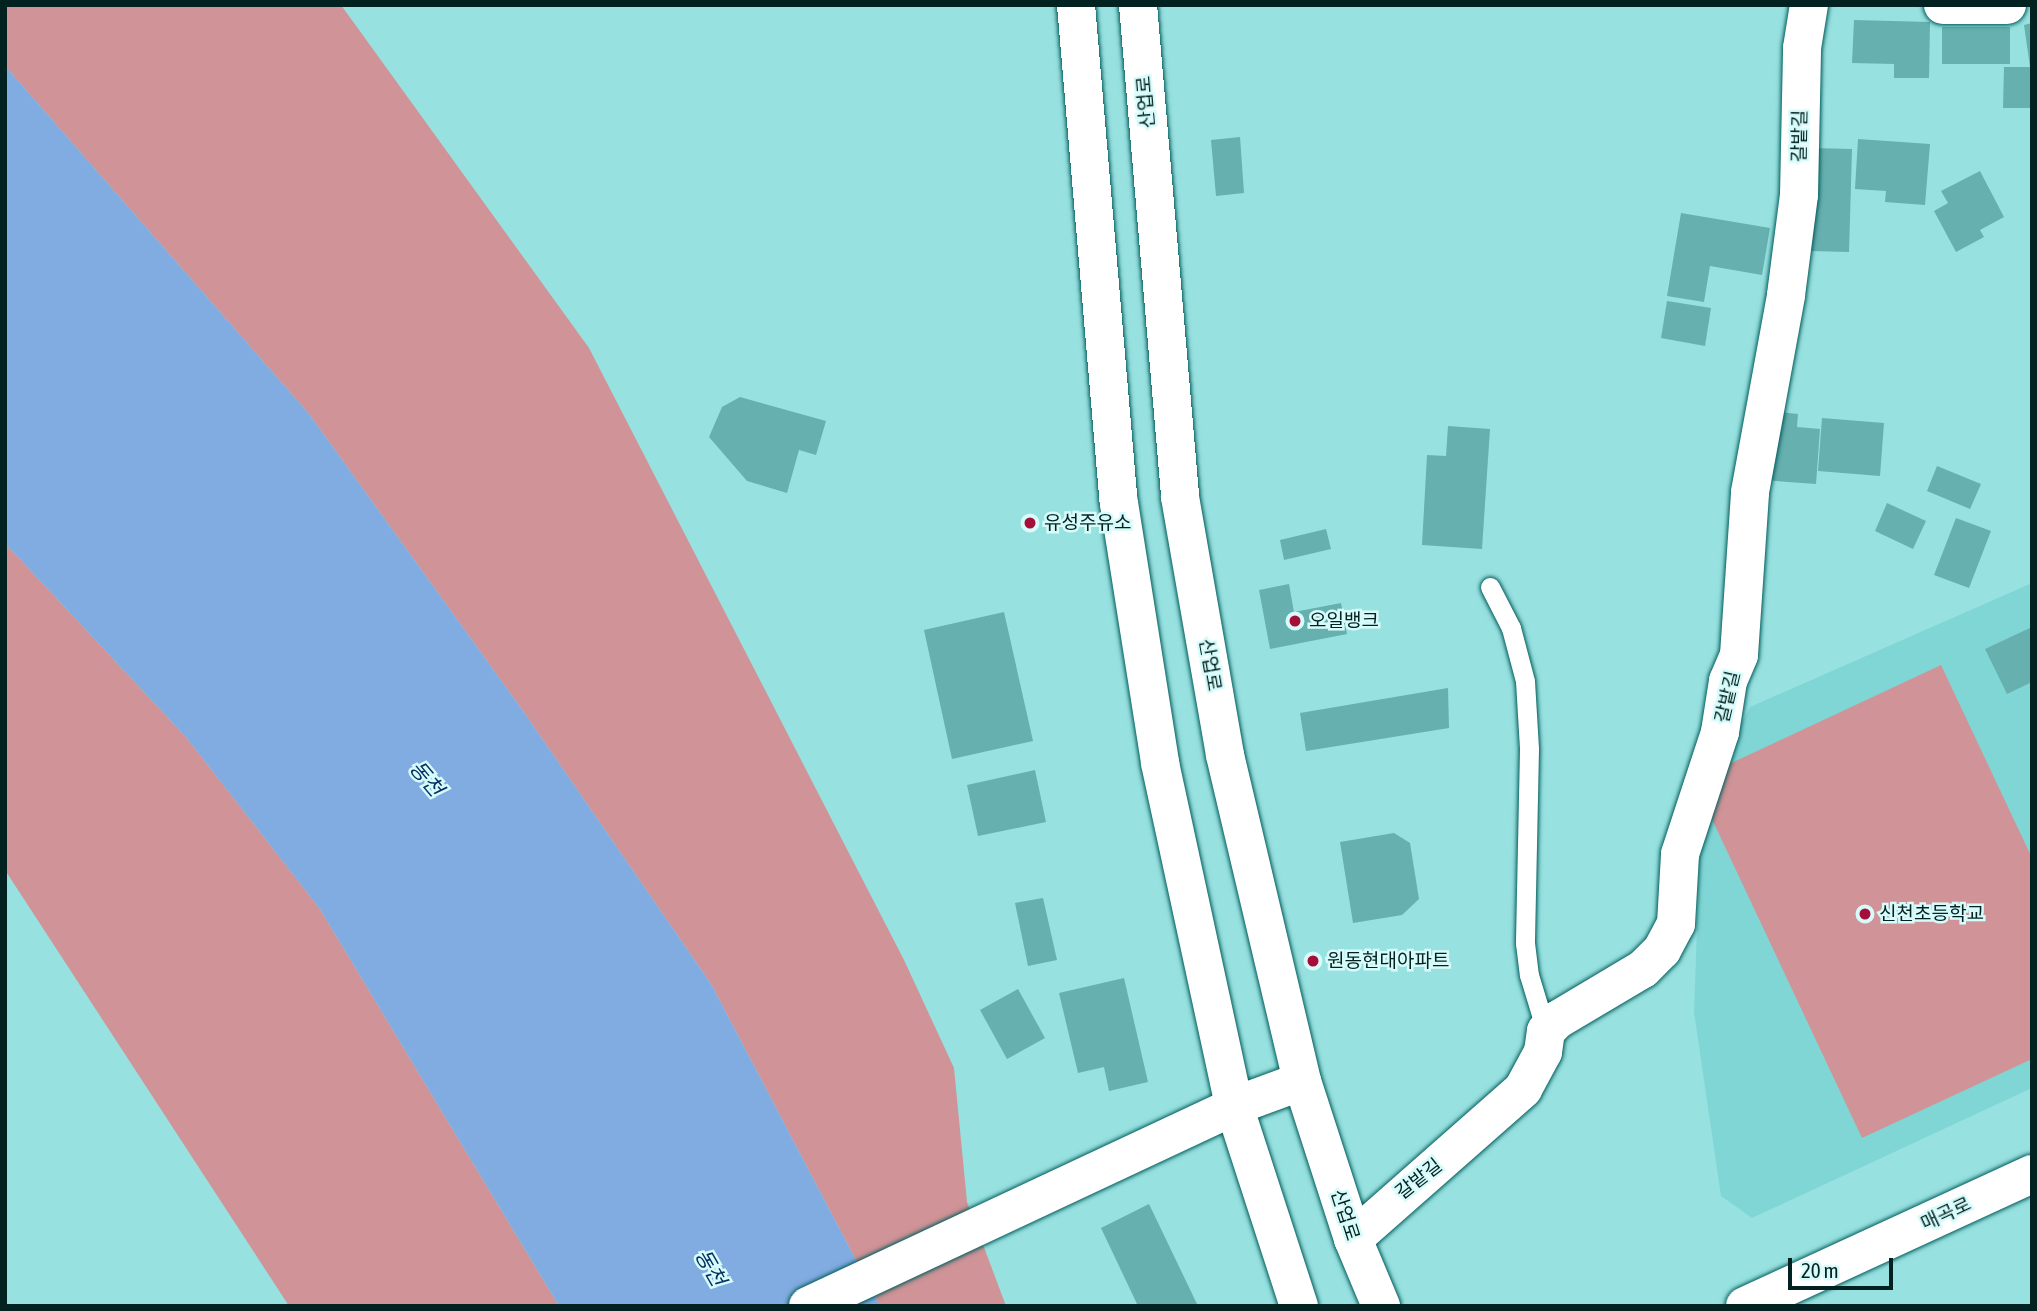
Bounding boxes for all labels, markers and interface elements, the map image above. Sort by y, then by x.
street label: 산업로 [1132,75,1160,129]
street label: 갈밭길 [1788,110,1812,162]
place label: 유성주유소 [1044,512,1131,534]
marker: 유성주유소 [1022,515,1038,531]
place label: 오일뱅크 [1309,610,1379,632]
marker: 오일뱅크 [1287,613,1303,629]
street label: 산업로 [1194,637,1226,693]
street label: 갈밭길 [1711,669,1745,725]
water label: 동천 [405,755,449,801]
place label: 신천초등학교 [1879,903,1984,925]
marker: 신천초등학교 [1857,906,1873,922]
place label: 원동현대아파트 [1327,950,1449,972]
marker: 원동현대아파트 [1305,953,1321,969]
street label: 갈밭길 [1391,1154,1447,1204]
street label: 산업로 [1326,1187,1364,1243]
street label: 매곡로 [1917,1193,1975,1235]
water label: 동천 [690,1244,732,1290]
scale bar [1792,1244,1897,1288]
text: 20 m [1801,1258,1839,1282]

